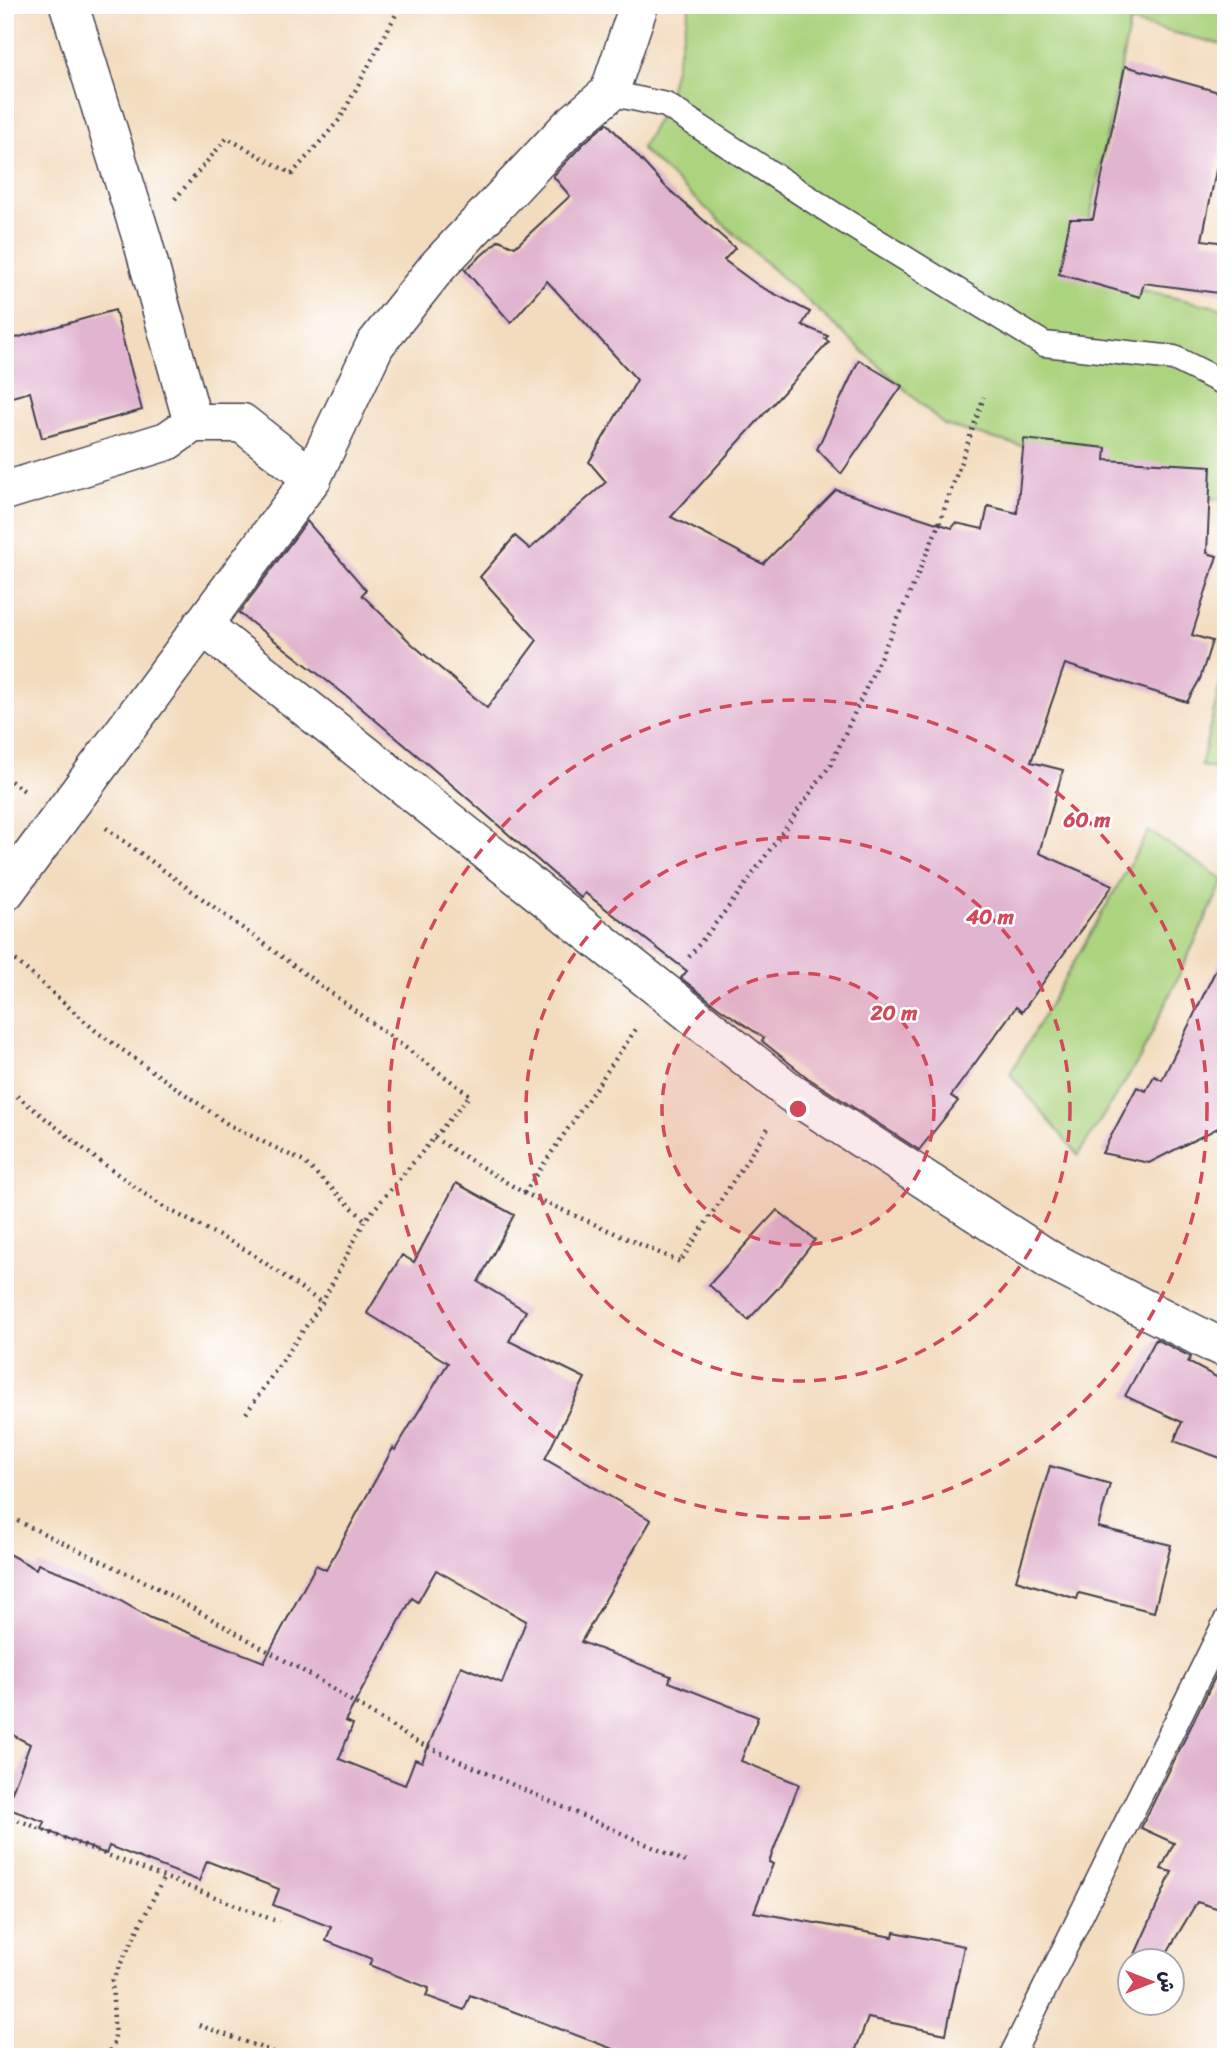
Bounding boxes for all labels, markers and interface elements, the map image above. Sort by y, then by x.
text: 60 m [1063,801,1111,839]
text: 40 m [965,898,1015,936]
text: 20 m [870,994,918,1032]
centre of rings [786,1097,810,1121]
north arrow [1116,1946,1186,2016]
text: ش [1151,1972,1184,1993]

